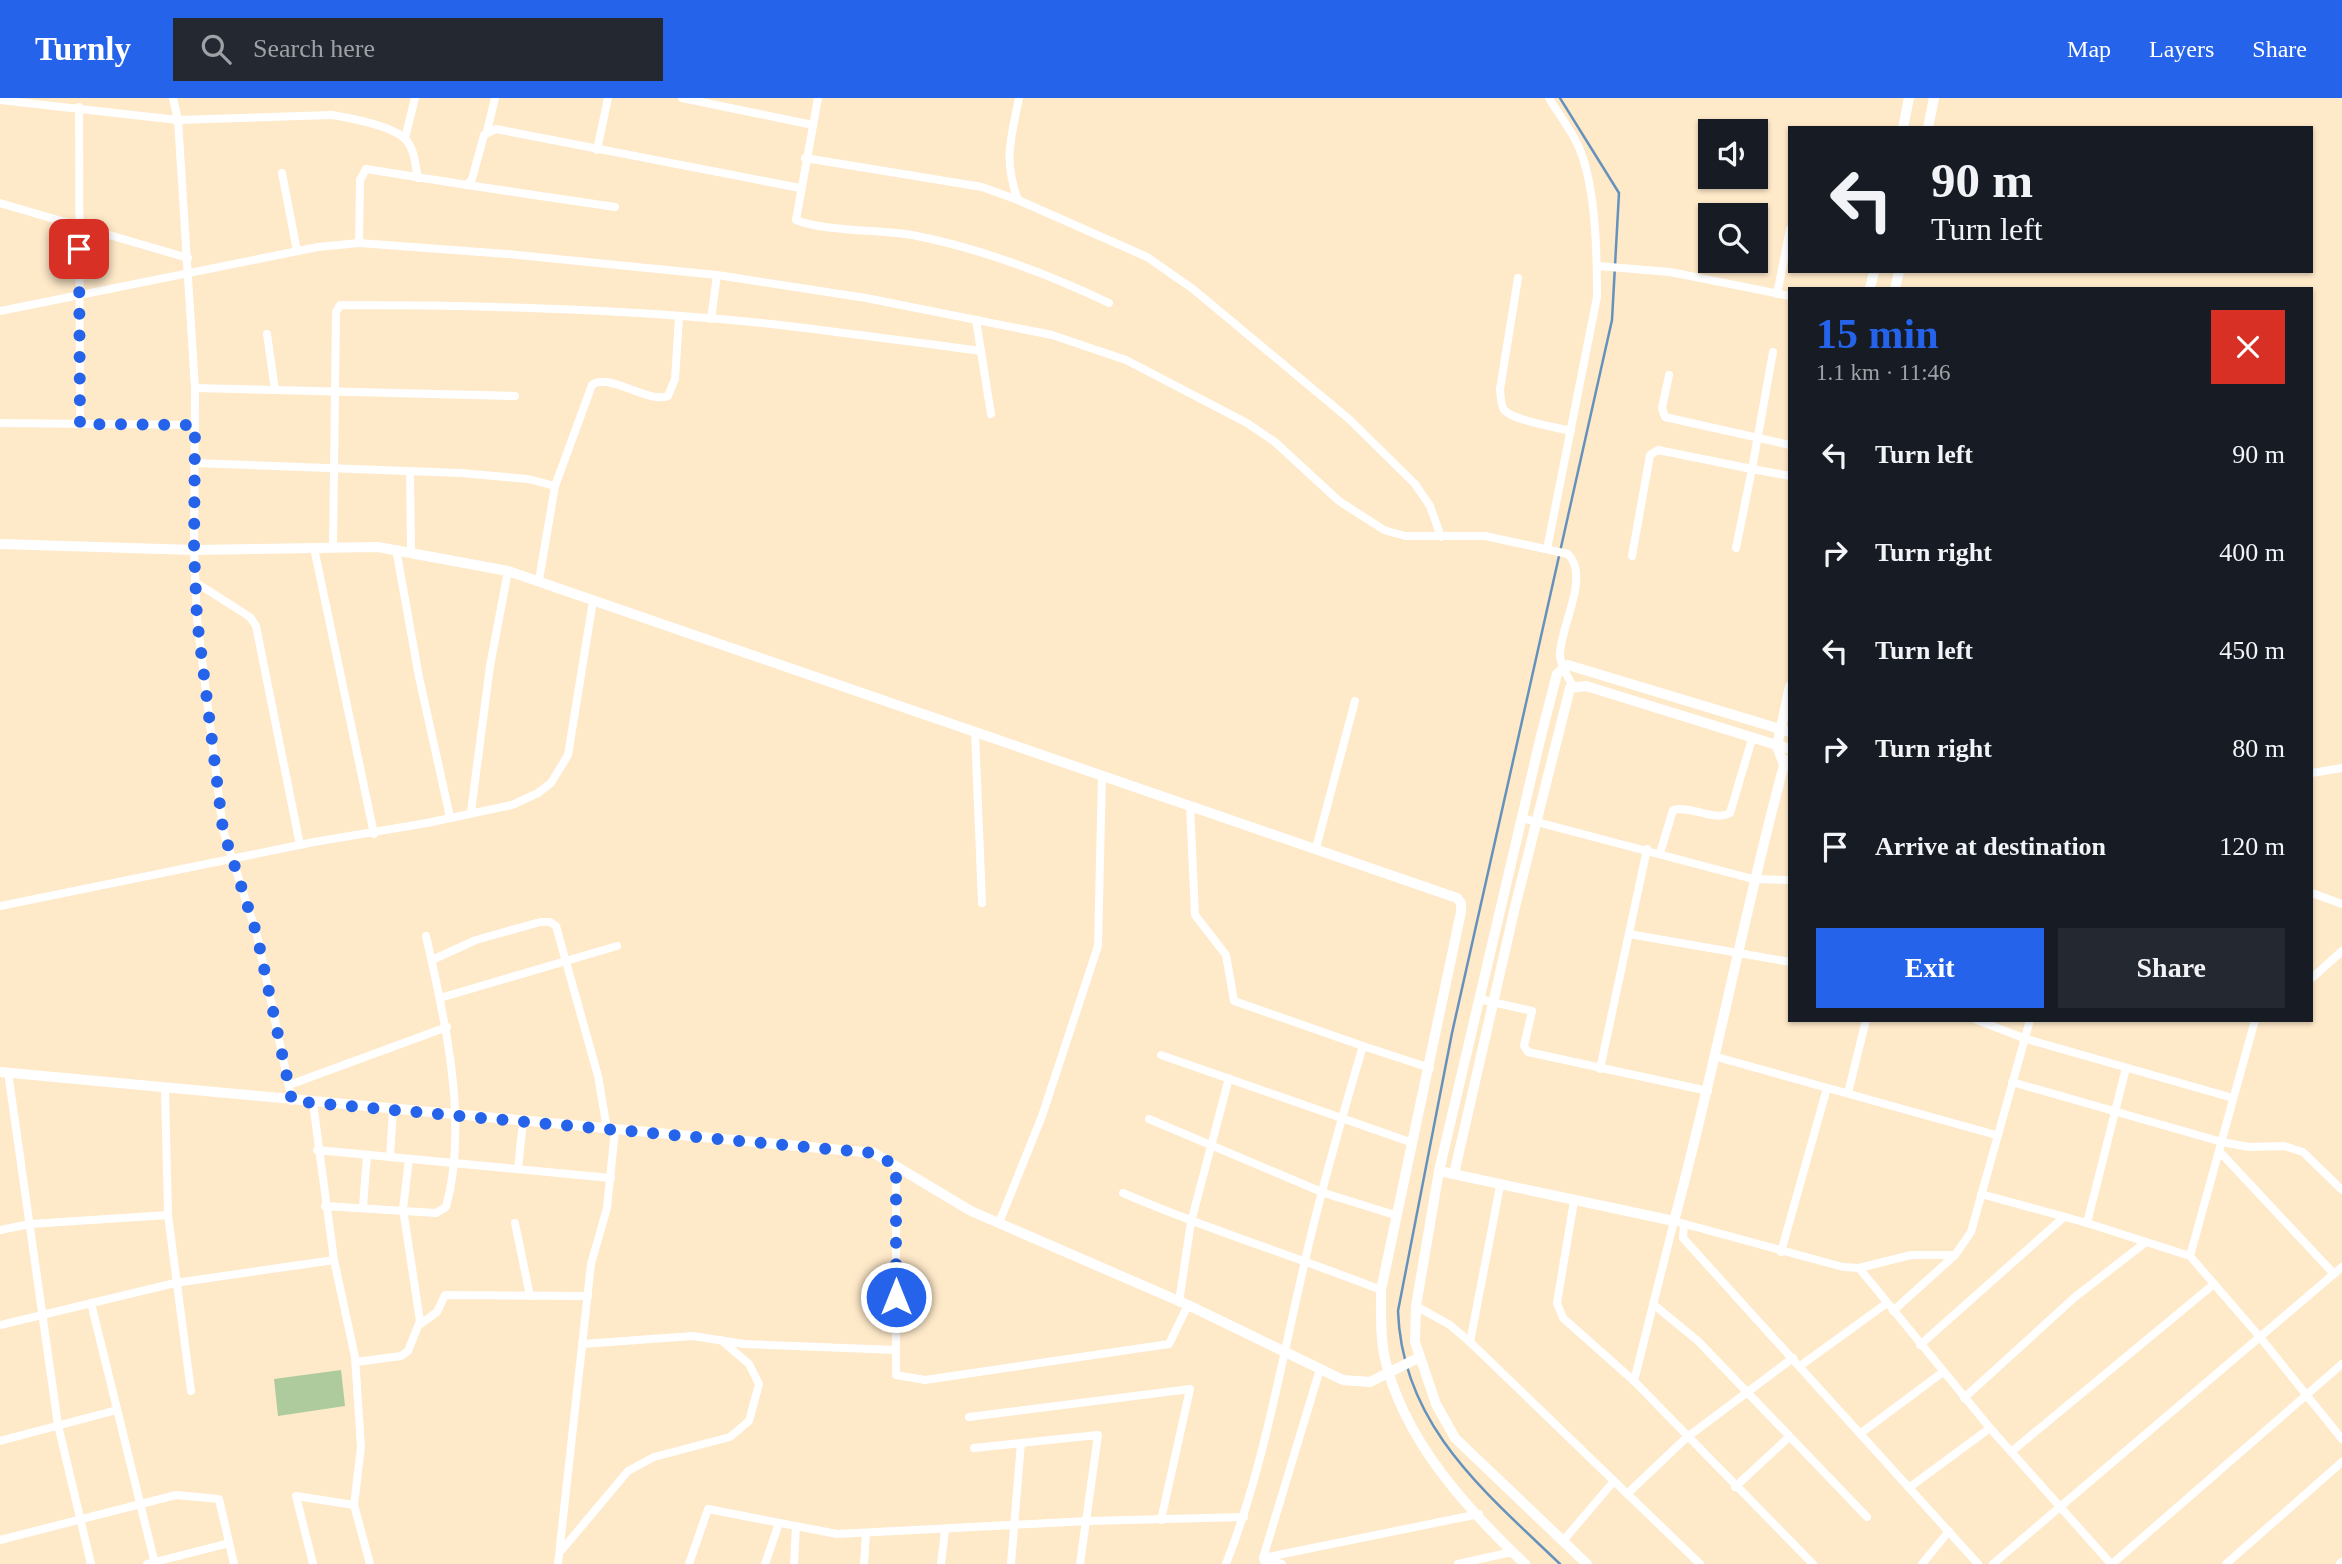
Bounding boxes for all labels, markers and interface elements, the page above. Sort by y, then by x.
search box [173,18,663,81]
icon: search [197,30,235,68]
text: Turnly [35,31,131,67]
text: Search here [253,34,375,63]
text: Map [2067,36,2111,62]
text: Layers [2149,36,2214,62]
text: Share [2252,36,2307,62]
map controls [1698,119,1768,273]
button: sound [1698,119,1768,189]
text: 90 m [1931,153,2033,208]
icon: left [1816,154,1907,245]
button: search [1698,203,1768,273]
text: Turn left [1931,211,2043,247]
pin [49,219,109,279]
icon: arrive [60,230,98,268]
button: close [2211,310,2285,384]
text: 15 min [1816,311,1939,357]
text: 1.1 km · 11:46 [1816,360,1951,385]
icon: left [1816,436,1854,474]
text: Turn left [1875,440,1973,469]
text: 90 m [2232,440,2285,469]
icon: right [1816,534,1854,572]
text: Turn right [1875,538,1992,567]
text: 400 m [2219,538,2285,567]
icon: left [1816,632,1854,670]
text: Turn left [1875,636,1973,665]
text: 450 m [2219,636,2285,665]
icon: right [1816,730,1854,768]
text: Turn right [1875,734,1992,763]
text: 80 m [2232,734,2285,763]
icon: arrive [1816,828,1854,866]
text: Arrive at destination [1875,832,2106,861]
text: 120 m [2219,832,2285,861]
button: Exit [1816,928,2044,1008]
button: Share [2058,928,2285,1008]
position arrow [859,1260,933,1334]

